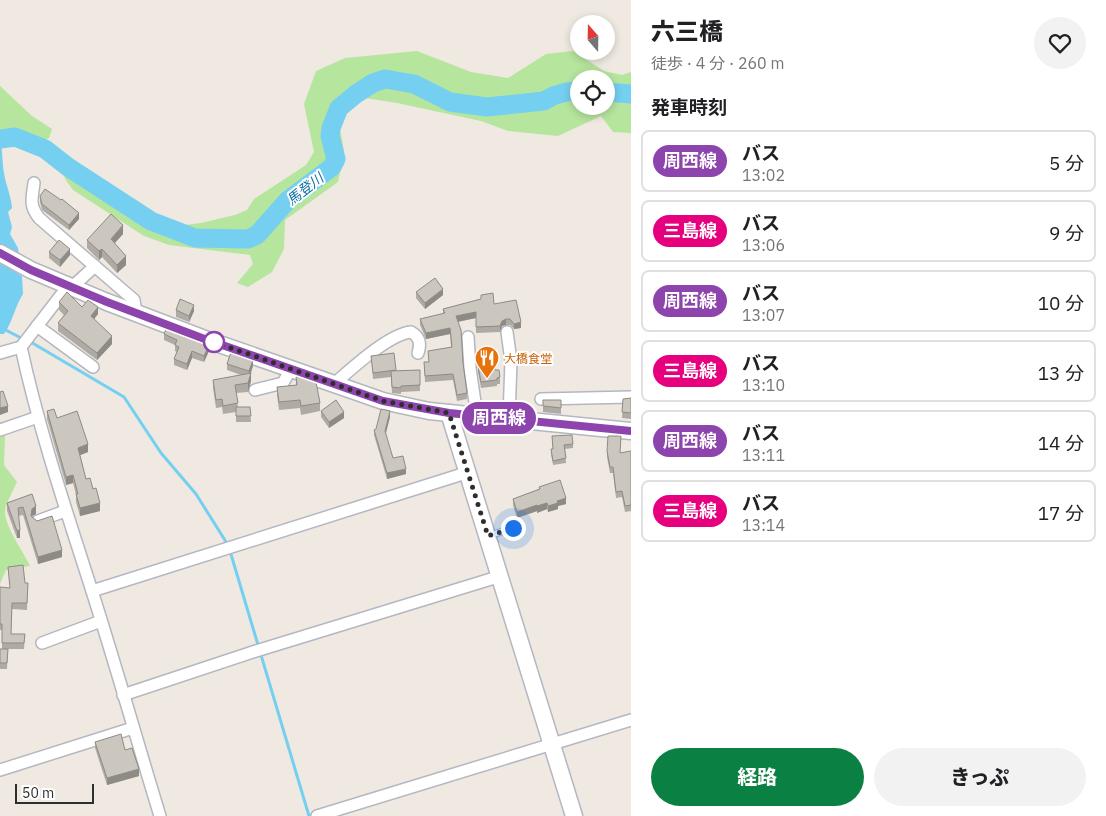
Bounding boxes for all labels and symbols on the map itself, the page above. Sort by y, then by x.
north arrow [570,15,615,60]
water label: 馬登川 [283,168,329,209]
unlabelled marker [203,331,225,353]
restaurant icon: 大橋食堂 [474,345,500,379]
place label: 大橋食堂 [504,351,552,366]
line badge: 周西線 [470,402,528,434]
your location [501,516,526,541]
scale bar [15,781,94,804]

